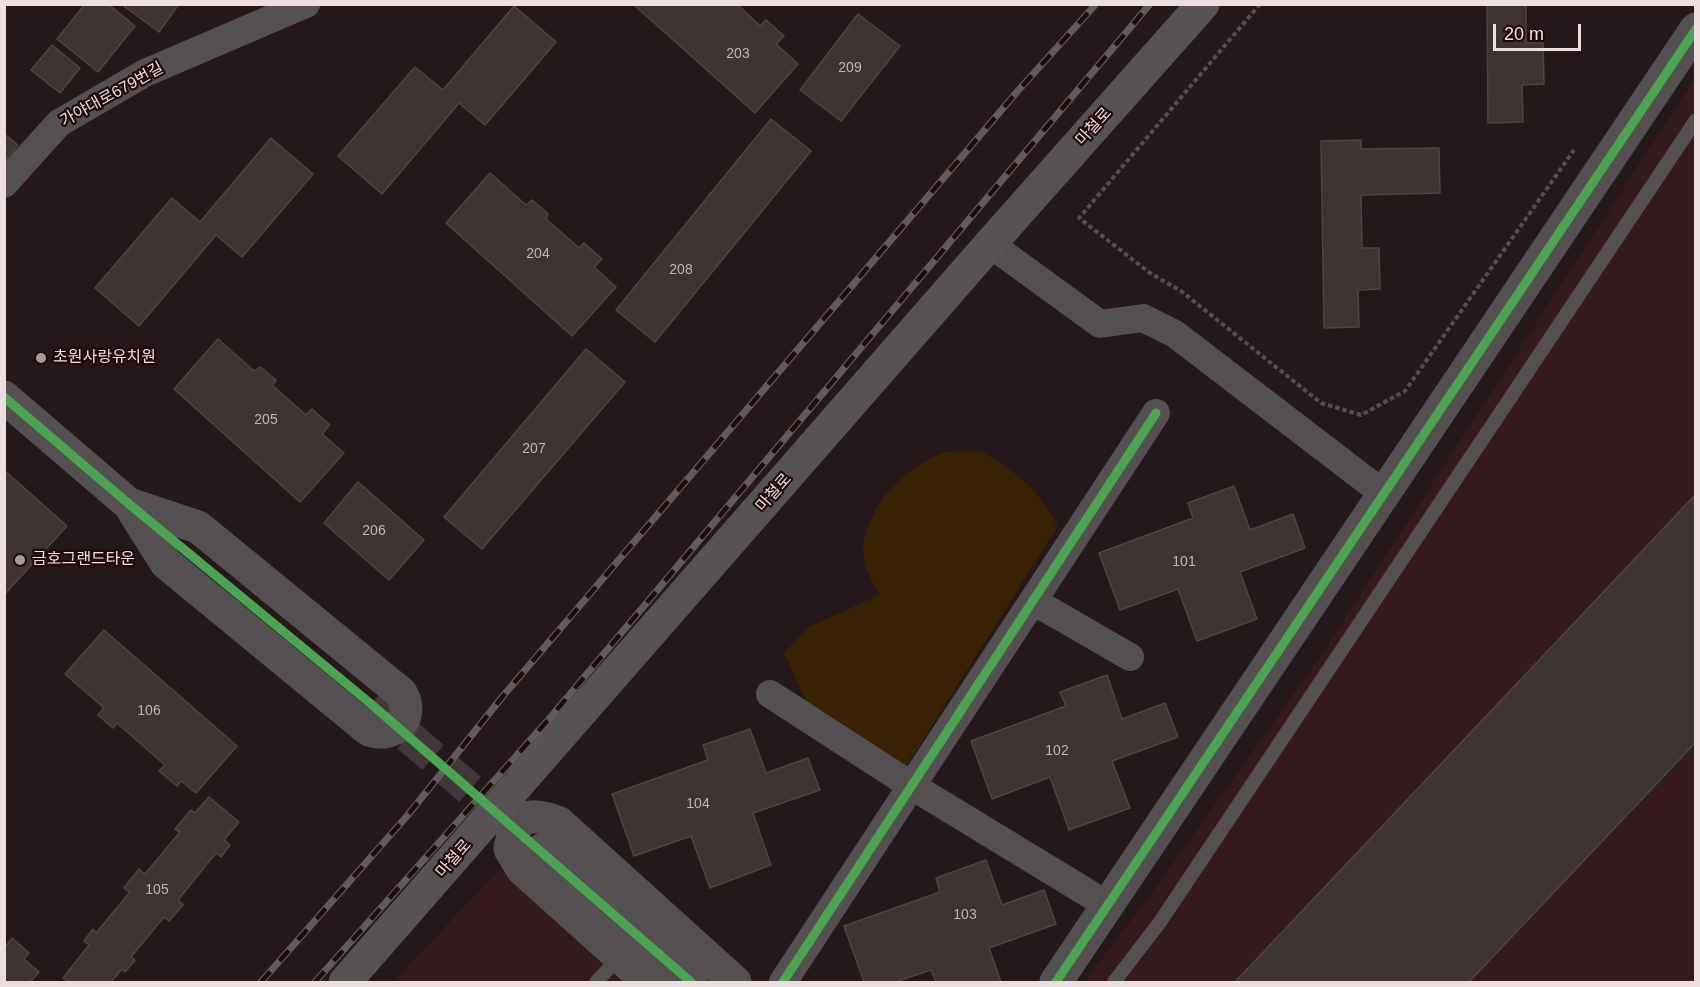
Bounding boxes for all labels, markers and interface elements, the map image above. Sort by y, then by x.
scale bar [1496,12,1584,50]
text: 20 m [1504,24,1544,44]
house number: 203 [726,46,750,62]
street label: 가야대로679번길 [57,59,167,131]
house number: 209 [838,60,862,76]
street label: 마철로 [1072,104,1116,150]
house number: 204 [526,246,550,262]
house number: 208 [669,262,693,278]
place label: 초원사랑유치원 [53,348,156,368]
marker: 초원사랑유치원 [34,351,48,365]
house number: 205 [254,412,278,428]
house number: 207 [522,441,546,457]
street label: 마철로 [752,470,796,516]
house number: 206 [362,523,386,539]
place label: 금호그랜드타운 [32,550,135,570]
marker: 금호그랜드타운 [13,553,27,567]
house number: 101 [1172,554,1196,570]
house number: 106 [137,703,161,719]
house number: 102 [1045,743,1069,759]
house number: 104 [686,796,710,812]
street label: 마철로 [432,836,476,882]
house number: 105 [145,882,169,898]
house number: 103 [953,907,977,923]

